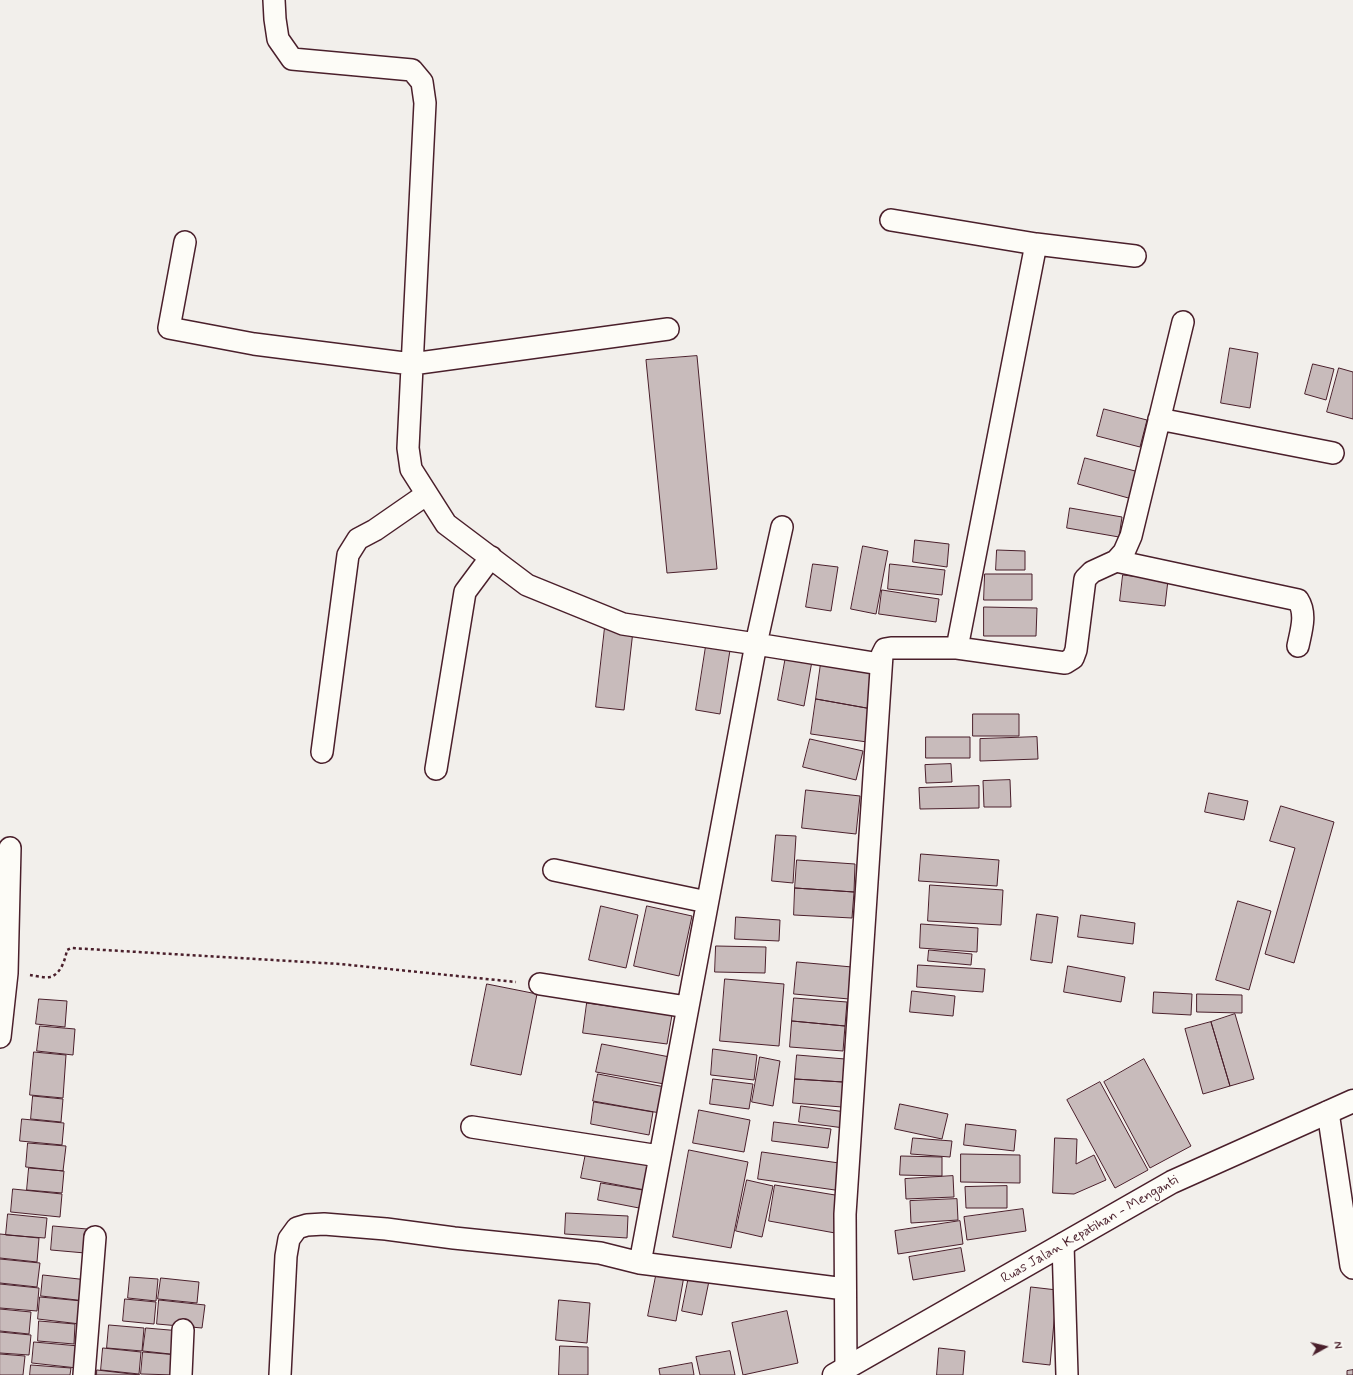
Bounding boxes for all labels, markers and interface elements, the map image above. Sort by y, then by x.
street label: Ruas Jalan Kepatihan - Menganti [998,1172,1182,1288]
north arrow [1305,1327,1345,1367]
text: N [1329,1341,1344,1350]

